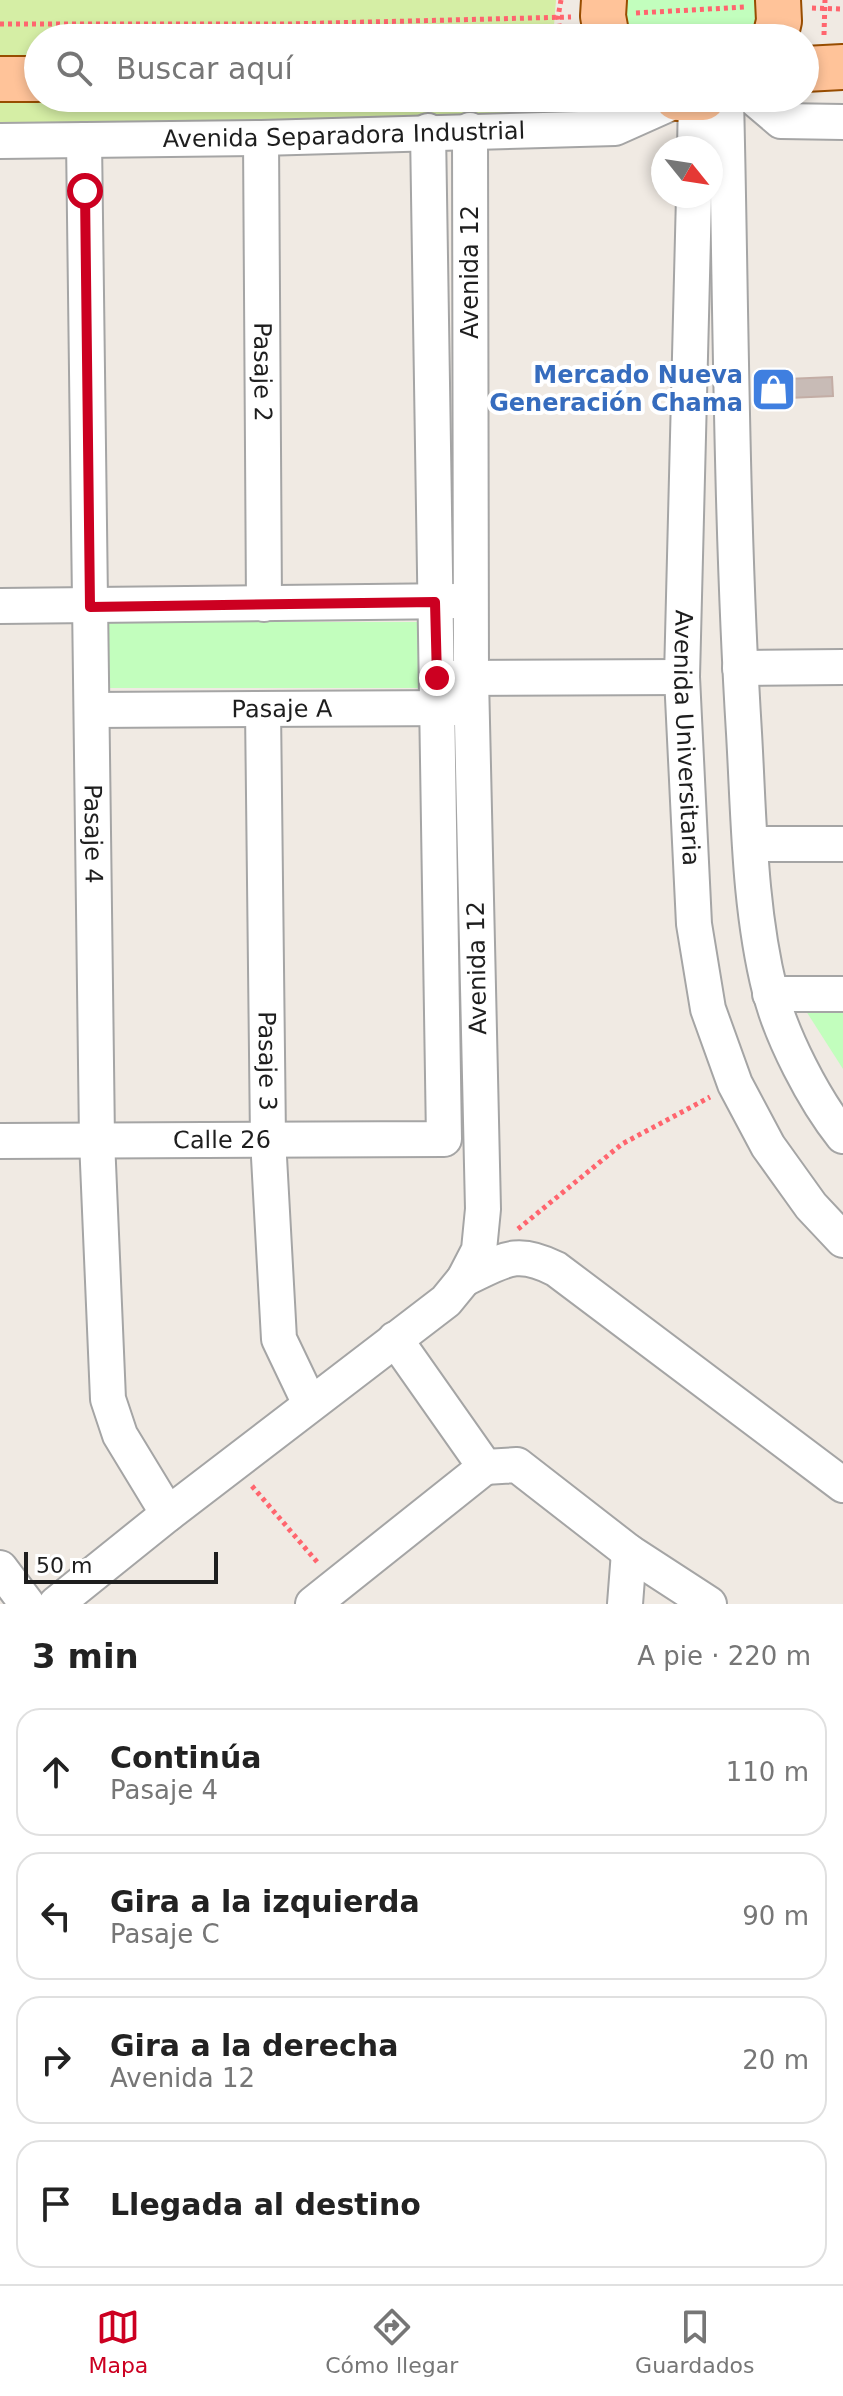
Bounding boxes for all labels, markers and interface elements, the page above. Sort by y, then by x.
search box [24,24,819,112]
icon: search [52,46,96,90]
text: Buscar aquí [116,51,293,86]
street label: Avenida Separadora Industrial [162,117,526,153]
north arrow [651,136,723,208]
route start [67,173,103,209]
street label: Avenida 12 [456,205,484,339]
street label: Pasaje 2 [248,322,277,422]
place label: Mercado Nueva Generación Chama [489,361,743,417]
shop icon: Mercado Nueva Generación Chama [750,365,798,413]
street label: Avenida Universitaria [668,609,705,866]
route end [419,660,455,696]
street label: Pasaje A [231,695,333,723]
street label: Pasaje 4 [78,784,108,884]
street label: Avenida 12 [462,901,492,1035]
street label: Pasaje 3 [253,1011,282,1111]
street label: Calle 26 [173,1126,271,1154]
scale bar [24,1548,218,1584]
text: 50 m [36,1553,92,1578]
text: 3 min [32,1636,139,1676]
text: A pie · 220 m [637,1641,811,1671]
text: Continúa [110,1740,262,1775]
icon: ahead [34,1750,78,1794]
text: 110 m [726,1757,809,1787]
text: Pasaje 4 [110,1775,218,1805]
text: Gira a la izquierda [110,1884,420,1919]
icon: left [34,1894,78,1938]
text: 90 m [742,1901,809,1931]
text: Pasaje C [110,1919,220,1949]
text: Gira a la derecha [110,2028,398,2063]
icon: right [34,2038,78,2082]
text: 20 m [742,2045,809,2075]
text: Avenida 12 [110,2063,255,2093]
icon: arrive [34,2182,78,2226]
text: Llegada al destino [110,2187,421,2222]
tab: Mapa [88,2305,148,2378]
tab: Cómo llegar [325,2305,458,2378]
tab: Guardados [635,2305,755,2378]

